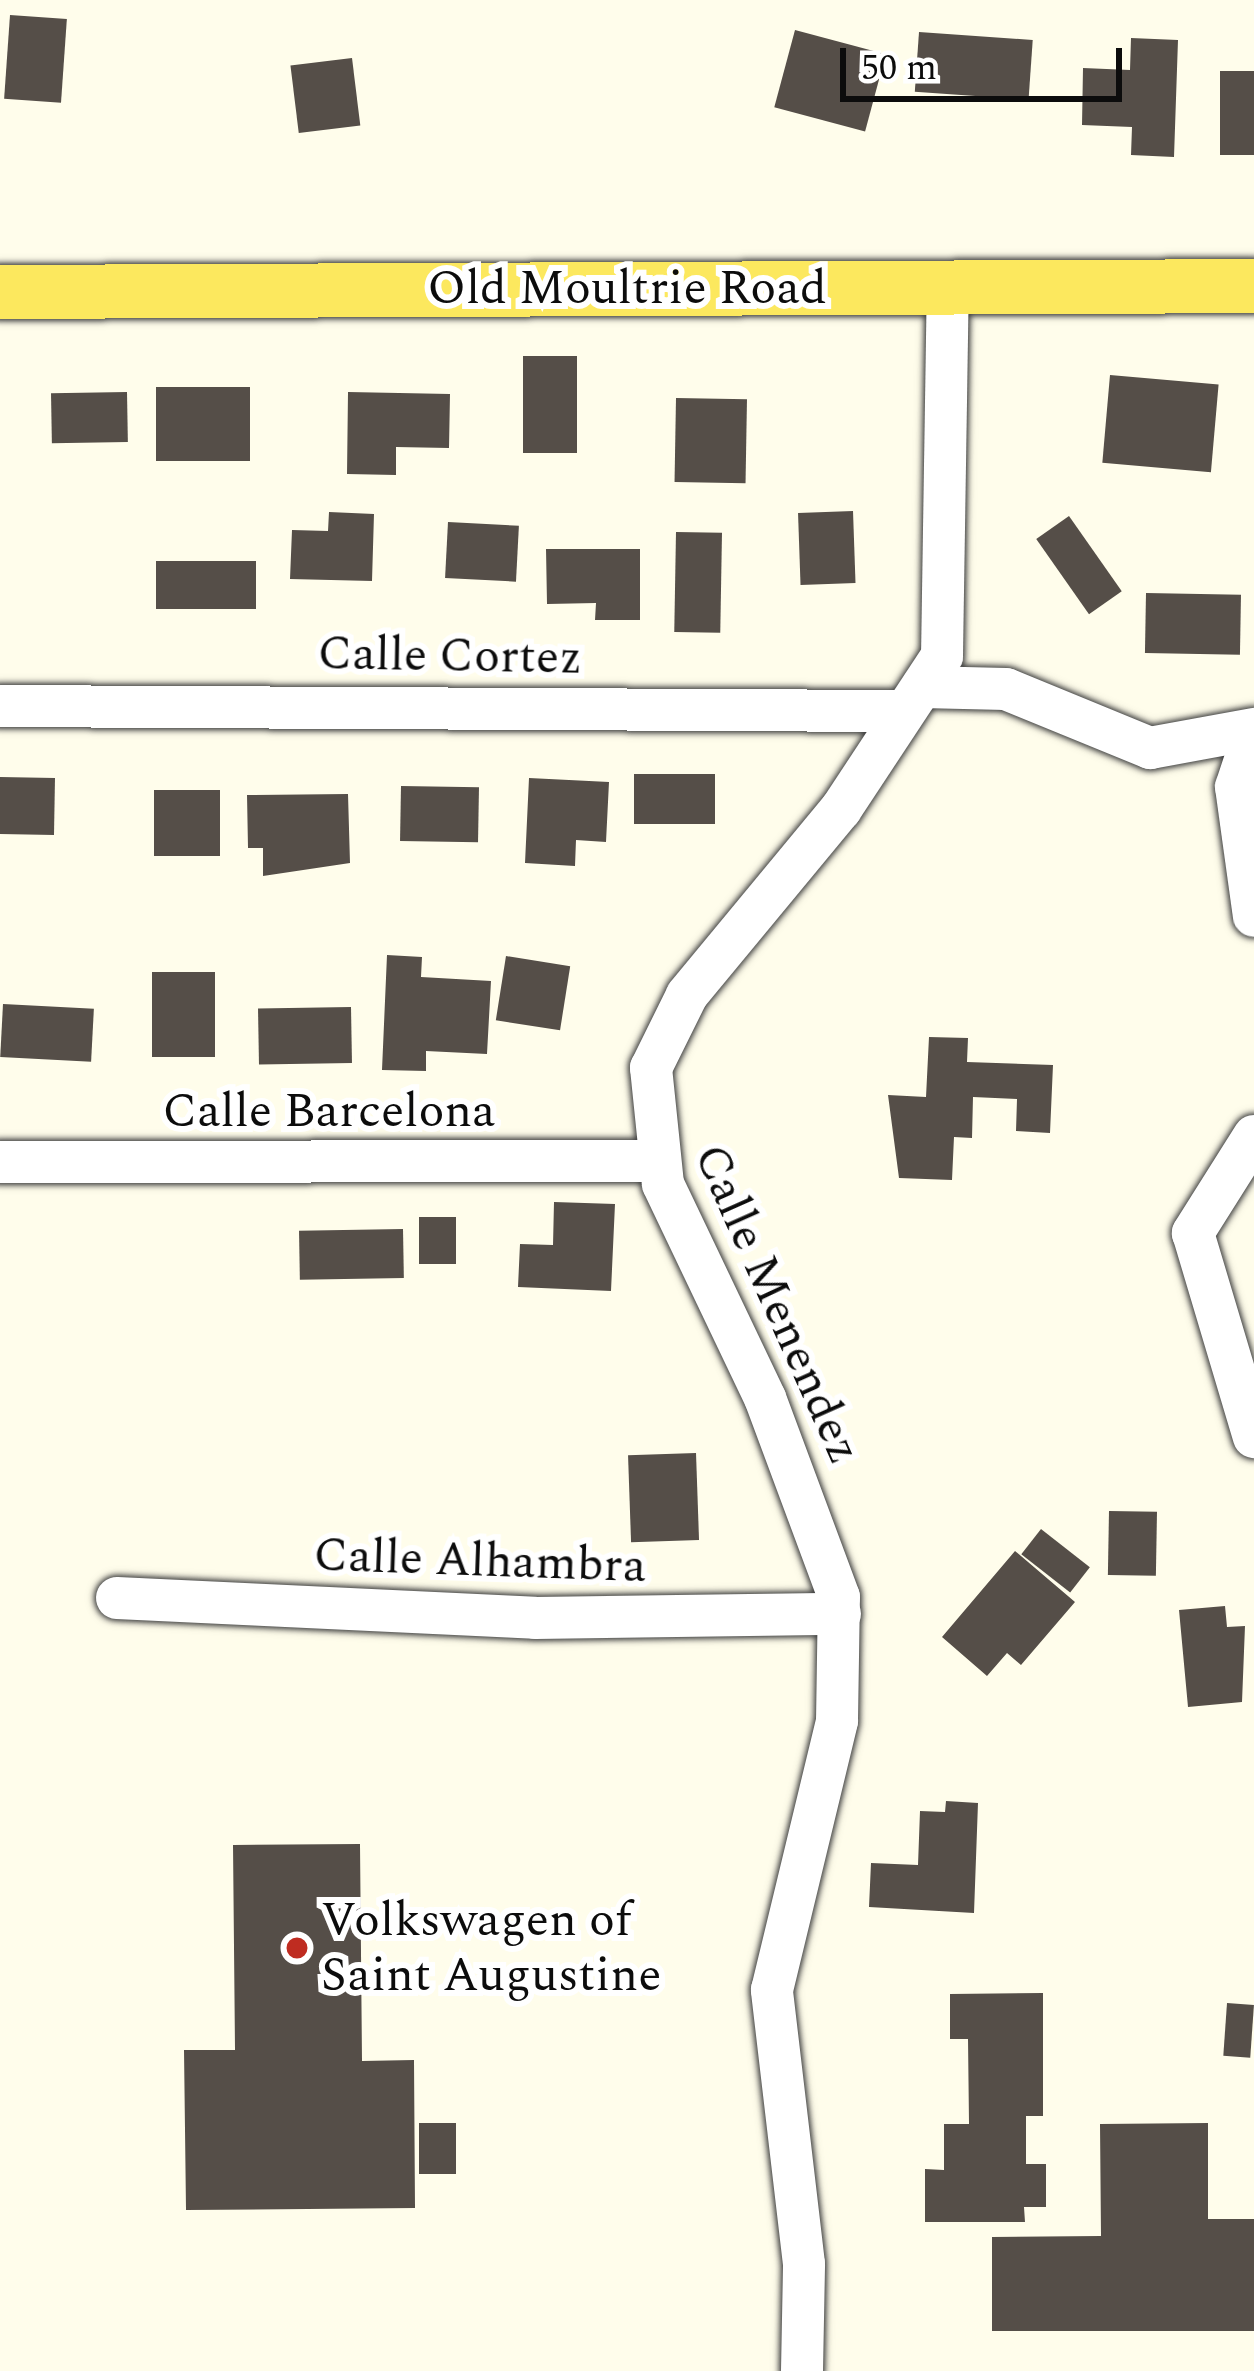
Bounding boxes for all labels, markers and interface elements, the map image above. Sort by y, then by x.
scale bar [846,24,1128,98]
text: 50 m [861,41,937,96]
street label: Old Moultrie Road [427,260,827,318]
street label: Calle Cortez [317,625,583,687]
street label: Calle Barcelona [162,1083,496,1141]
street label: Calle Menendez [681,1136,873,1472]
street label: Calle Alhambra [313,1526,647,1596]
place label: Volkswagen of Saint Augustine [321,1891,661,2004]
marker: Volkswagen of Saint Augustine [284,1935,310,1961]

